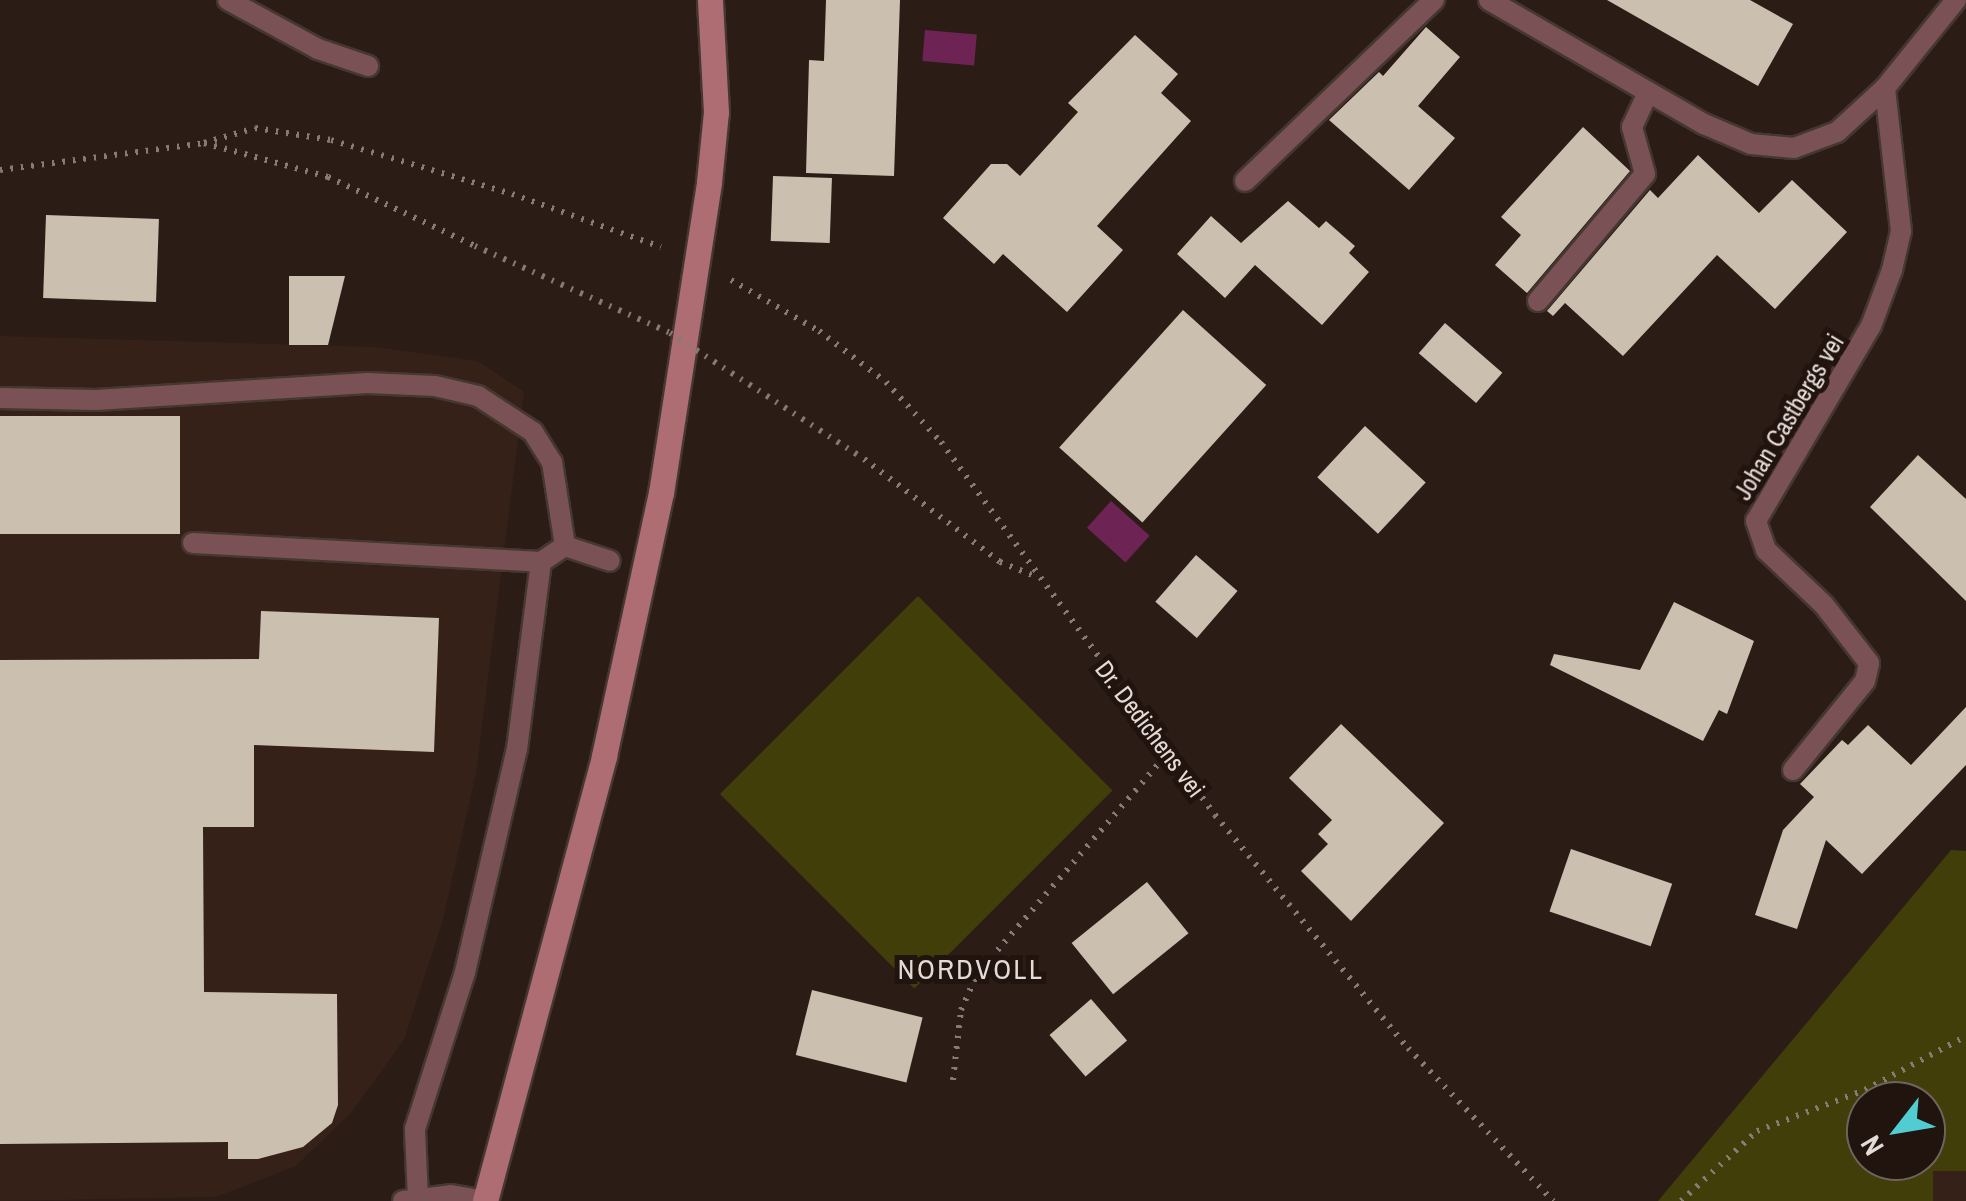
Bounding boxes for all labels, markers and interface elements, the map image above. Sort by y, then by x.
street label: Johan Castbergs vei [1728,329,1850,505]
street label: Dr. Dedichens vei [1089,655,1211,803]
district label: NORDVOLL [898,952,1044,986]
north arrow [1846,1081,1946,1181]
text: N [1851,1129,1893,1162]

